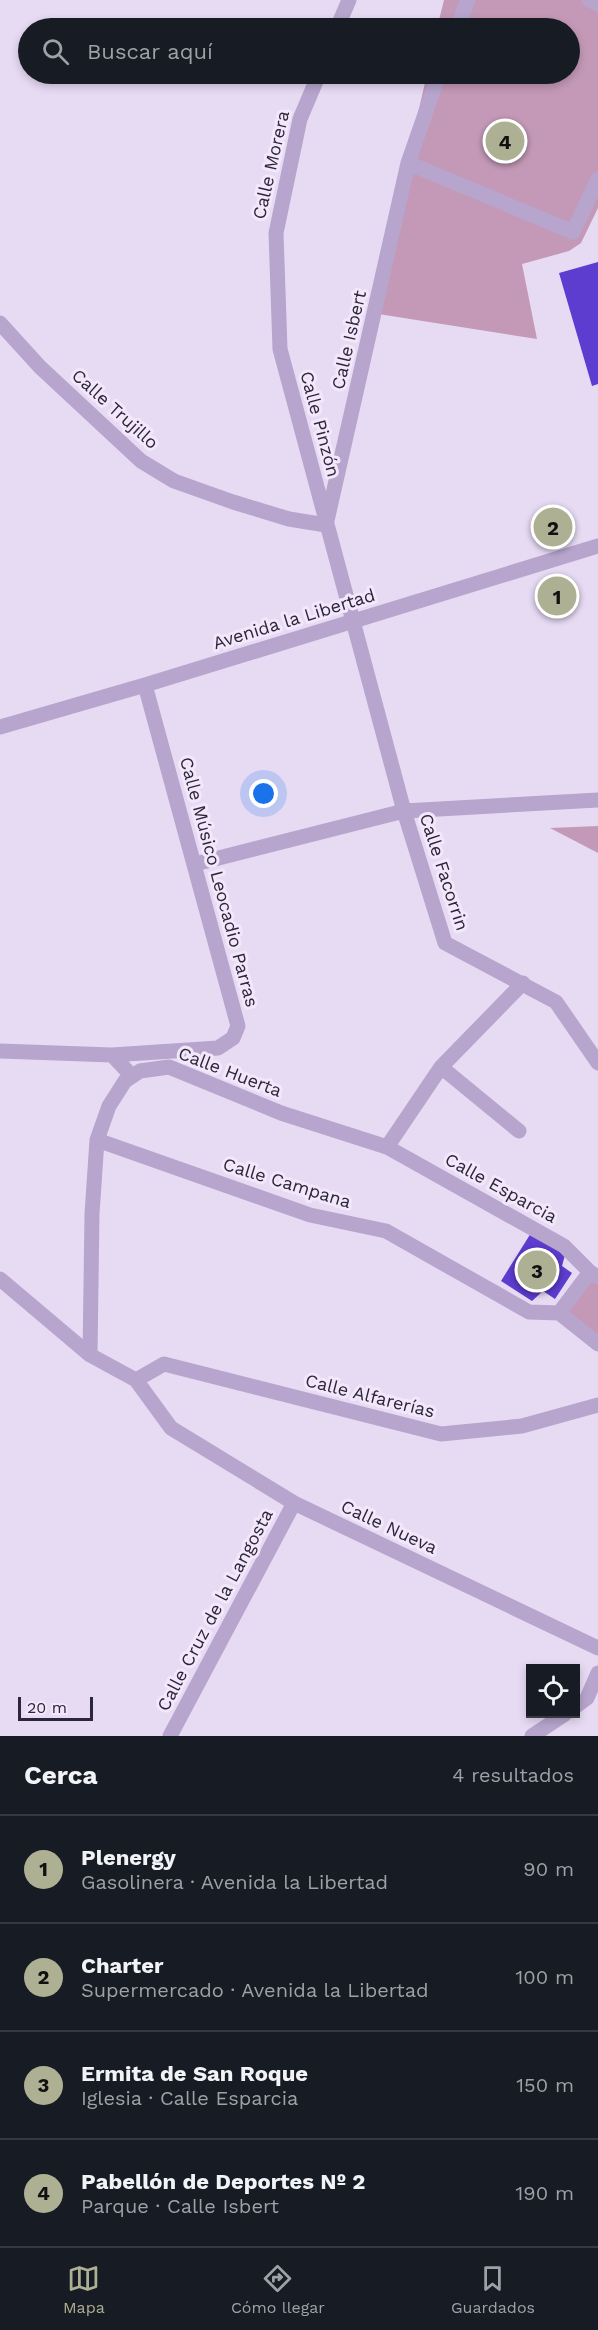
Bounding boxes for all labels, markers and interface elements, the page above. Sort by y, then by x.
search box [18,18,580,84]
icon: search [39,35,72,68]
text: Buscar aquí [87,39,213,64]
street label: Calle Morera [248,109,293,221]
pin: 4 [486,118,524,164]
street label: Calle Isbert [327,288,370,391]
street label: Calle Trujillo [68,364,163,453]
street label: Calle Pinzón [296,369,345,479]
pin: 2 [534,504,572,550]
pin: 1 [538,574,576,618]
street label: Avenida la Libertad [210,584,378,653]
street label: Calle Músico Leocadio Parras [176,755,263,1009]
your location [249,779,278,808]
street label: Calle Facorrin [416,811,473,933]
street label: Calle Huerta [175,1042,285,1101]
street label: Calle Esparcia [442,1148,561,1227]
street label: Calle Campana [221,1153,354,1212]
pin: 3 [518,1248,556,1292]
street label: Calle Alfarerías [303,1369,437,1422]
street label: Calle Nueva [338,1495,441,1558]
street label: Calle Cruz de la Langosta [152,1505,277,1714]
map controls [526,1664,580,1718]
button: locate [526,1664,580,1718]
scale bar [18,1694,93,1722]
text: 20 m [27,1698,67,1717]
text: Cerca [24,1760,98,1790]
text: 4 resultados [452,1763,574,1787]
text: Plenergy [81,1845,176,1870]
text: 1 [39,1857,48,1881]
text: 90 m [523,1857,574,1881]
text: Gasolinera · Avenida la Libertad [81,1870,388,1894]
text: Charter [81,1953,163,1978]
text: 2 [38,1965,49,1989]
text: 100 m [515,1965,574,1989]
text: Supermercado · Avenida la Libertad [81,1978,429,2002]
text: Ermita de San Roque [81,2061,308,2086]
text: 3 [38,2073,49,2097]
text: 150 m [516,2073,574,2097]
text: Iglesia · Calle Esparcia [81,2086,298,2110]
text: Pabellón de Deportes Nº 2 [81,2169,365,2194]
text: 4 [37,2181,50,2205]
text: 190 m [516,2181,574,2205]
text: Parque · Calle Isbert [81,2194,279,2218]
tab: Mapa [63,2262,105,2317]
tab: Cómo llegar [231,2262,325,2317]
tab: Guardados [451,2262,535,2317]

